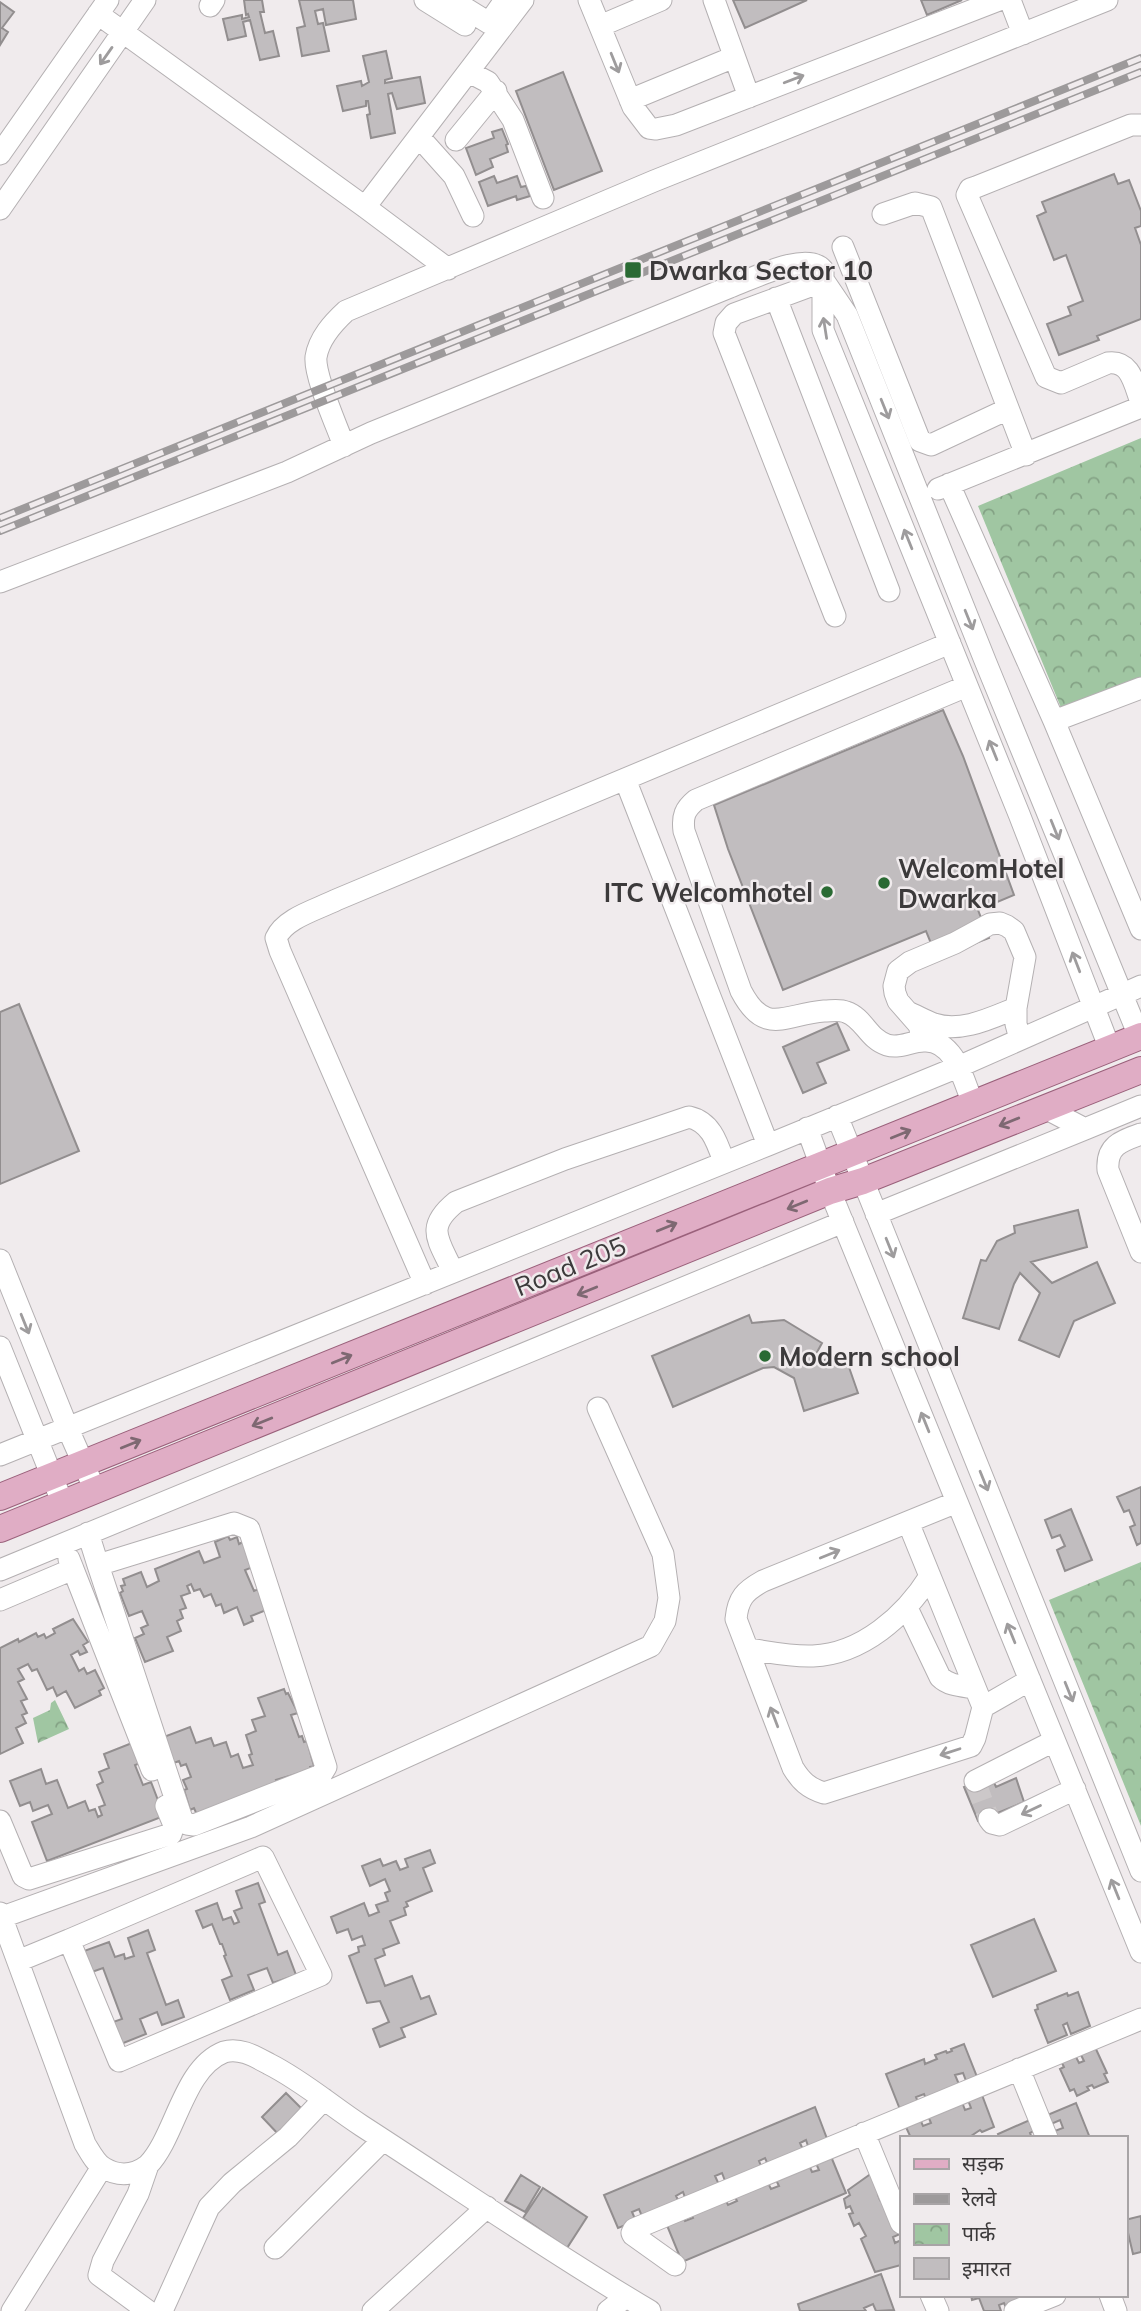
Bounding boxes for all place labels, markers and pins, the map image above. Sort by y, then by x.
place label: Dwarka Sector 10 [649,254,873,287]
marker: Dwarka Sector 10 [623,260,643,280]
place label: WelcomHotel Dwarka [898,852,1064,915]
marker: WelcomHotel Dwarka [876,875,892,891]
place label: ITC Welcomhotel [604,876,813,909]
marker: ITC Welcomhotel [819,884,835,900]
place label: Modern school [779,1340,960,1373]
marker: Modern school [757,1348,773,1364]

